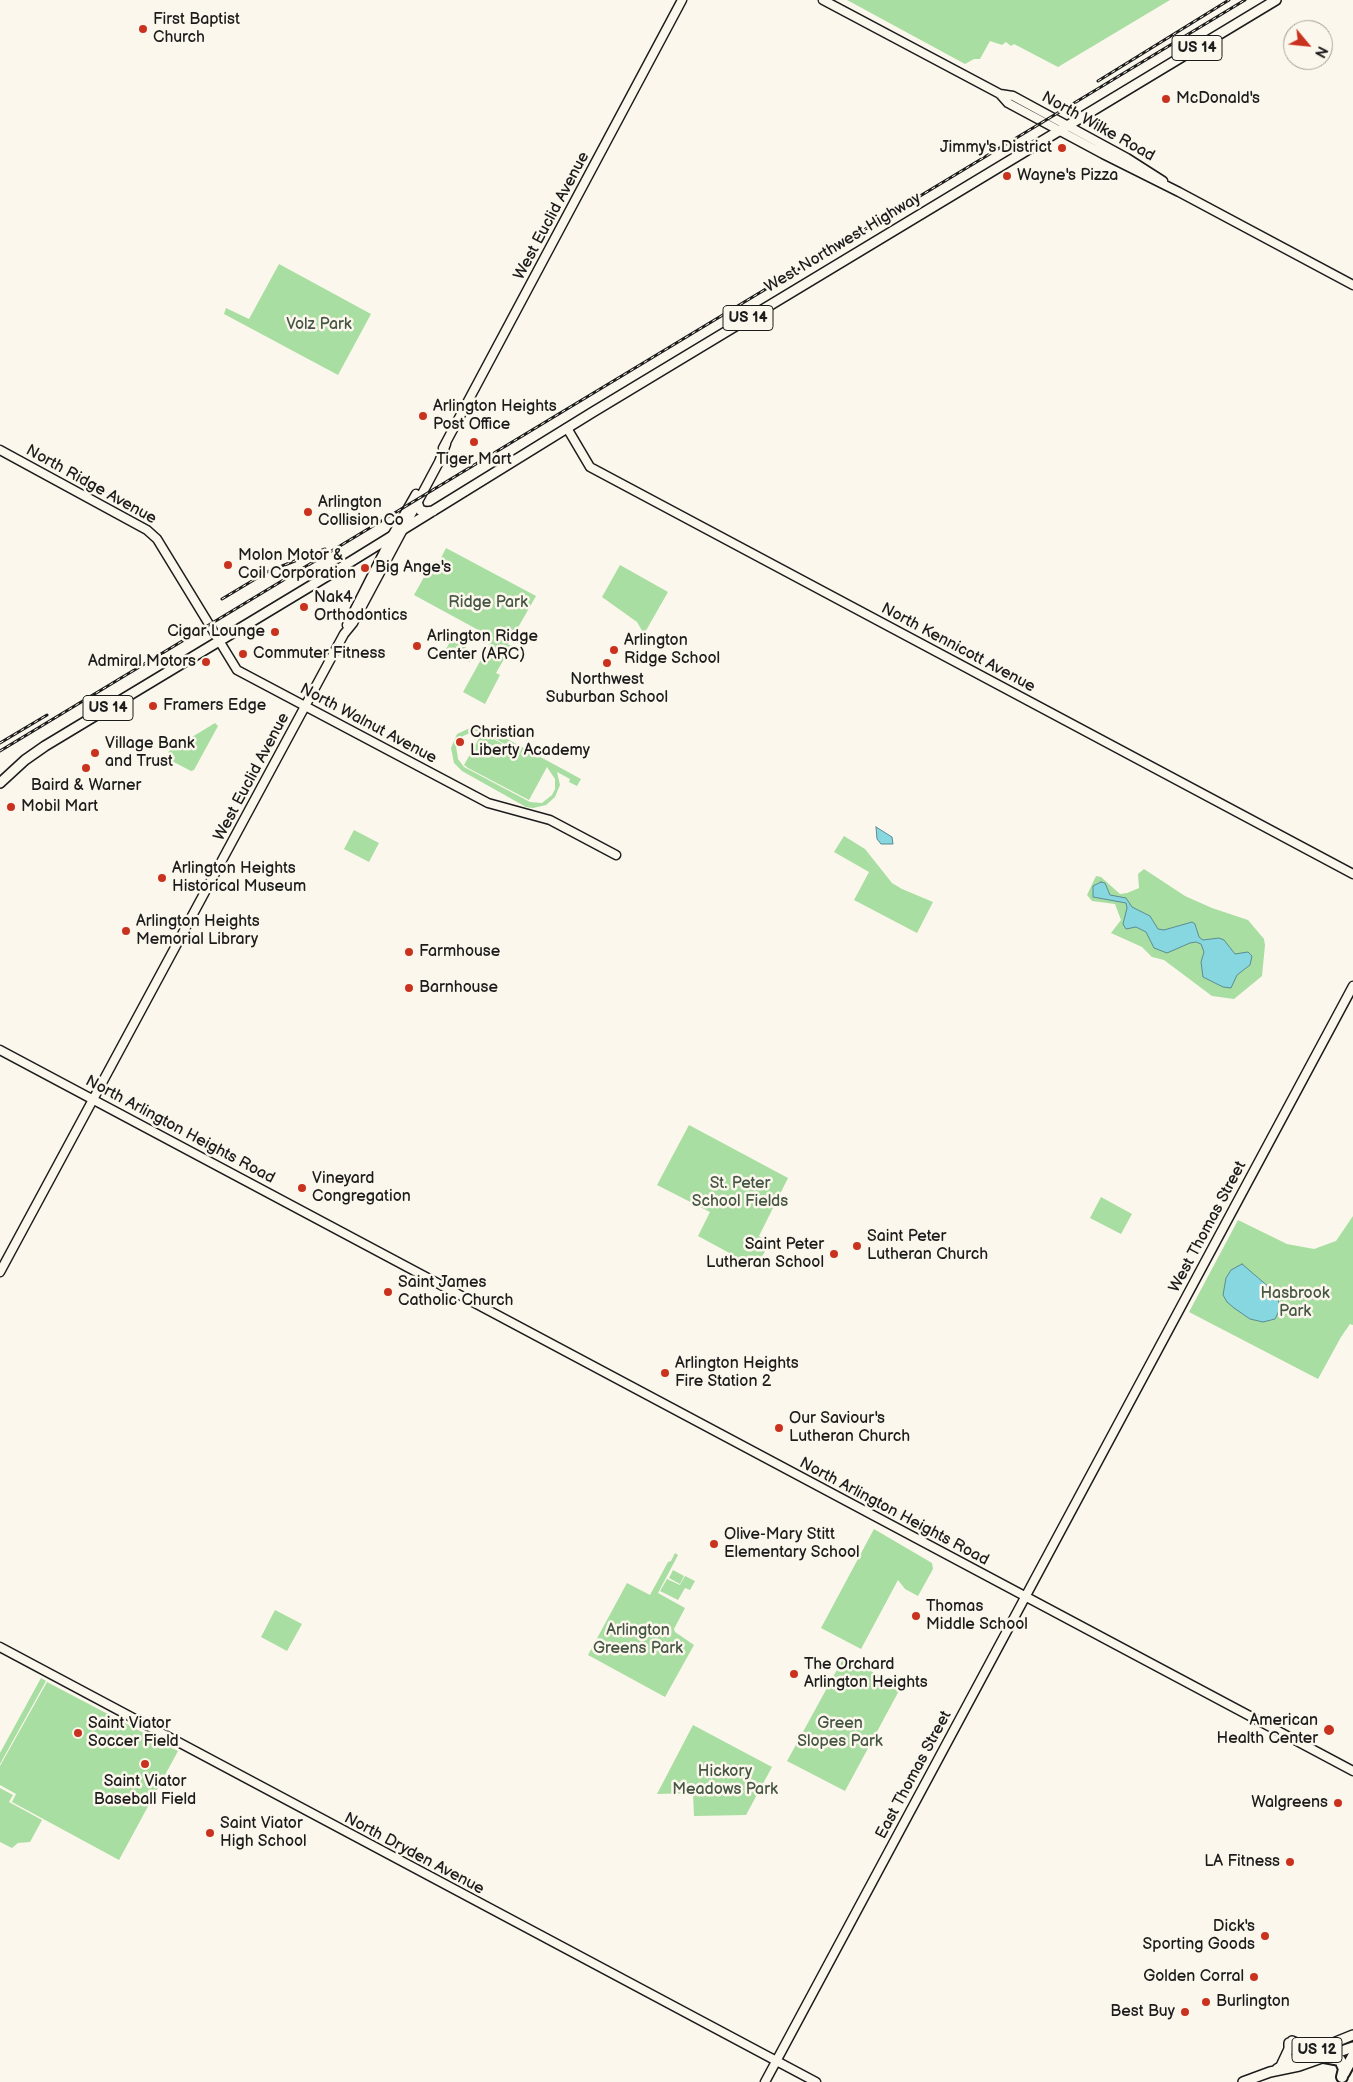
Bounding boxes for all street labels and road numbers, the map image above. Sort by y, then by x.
road number: US 14 [1172,36,1222,60]
street label: North Wilke Road [1038,88,1158,166]
street label: West Euclid Avenue [510,149,594,283]
street label: West Northwest Highway [762,189,924,297]
road number: US 14 [723,306,773,330]
street label: North Ridge Avenue [22,441,160,529]
street label: North Kennicott Avenue [878,599,1038,697]
street label: North Walnut Avenue [296,680,440,768]
road number: US 14 [83,696,133,720]
street label: West Euclid Avenue [210,710,294,844]
street label: North Arlington Heights Road [82,1072,278,1188]
street label: West Thomas Street [1165,1158,1251,1296]
street label: North Arlington Heights Road [796,1454,992,1570]
street label: East Thomas Street [872,1708,956,1842]
street label: North Dryden Avenue [341,1809,487,1899]
road number: US 12 [1292,2038,1342,2062]

